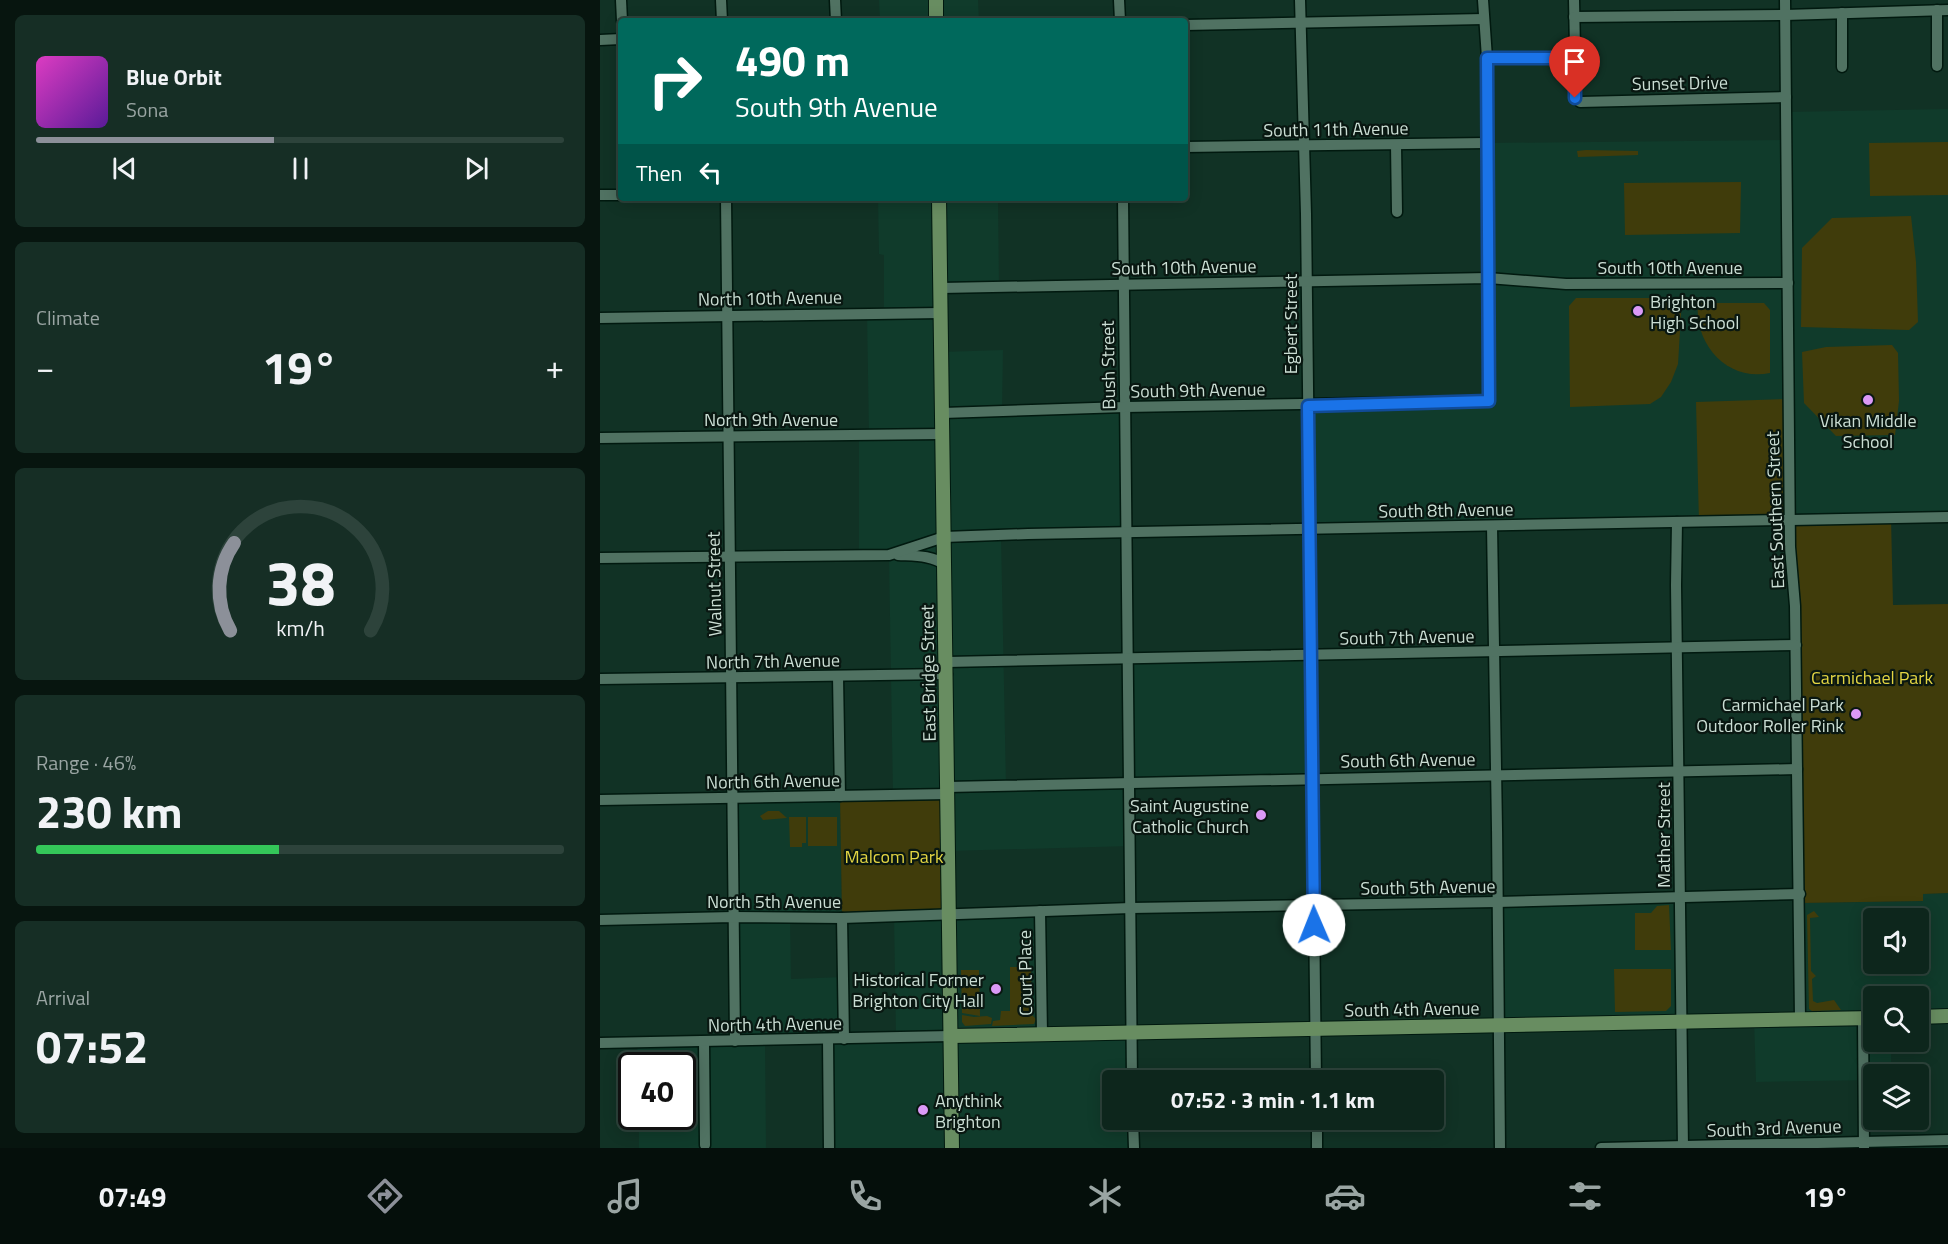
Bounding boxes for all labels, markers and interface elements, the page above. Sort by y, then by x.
text: 490 m [735,28,850,92]
pin [1549,36,1600,98]
icon: right [636,42,714,120]
icon: arrive [1558,45,1591,78]
text: Blue Orbit [126,60,222,94]
street label: Sunset Drive [1632,69,1728,97]
text: South 9th Avenue [735,86,938,127]
text: Sona [126,94,168,125]
street label: South 11th Avenue [1263,114,1409,144]
icon: previous [108,152,141,185]
icon: pause [284,152,317,185]
icon: next [460,152,493,185]
text: Then [636,156,682,190]
icon: left [694,156,727,189]
street label: South 10th Avenue [1111,252,1257,282]
street label: South 10th Avenue [1597,254,1743,281]
street label: Egbert Street [1277,273,1304,374]
street label: North 10th Avenue [698,283,842,313]
place label: Brighton High School [1650,288,1739,336]
text: Climate [36,302,100,333]
marker: Brighton High School [1631,304,1645,318]
street label: Bush Street [1094,320,1122,410]
text: 19° [262,333,338,401]
text: − [36,342,54,392]
text: + [546,342,564,392]
street label: South 9th Avenue [1130,375,1266,405]
marker: Vikan Middle School [1861,393,1875,407]
street label: North 9th Avenue [704,406,838,433]
place label: Vikan Middle School [1820,407,1916,455]
street label: East Southern Street [1759,430,1791,589]
street label: South 8th Avenue [1378,495,1514,525]
street label: Walnut Street [700,531,728,637]
text: 38 [265,534,335,629]
street label: East Bridge Street [913,604,943,742]
text: km/h [276,612,324,644]
street label: South 7th Avenue [1339,622,1475,652]
street label: North 7th Avenue [706,646,840,676]
park label: Carmichael Park [1811,664,1933,691]
place label: Carmichael Park Outdoor Roller Rink [1696,691,1844,739]
marker: Carmichael Park Outdoor Roller Rink [1849,707,1863,721]
street label: South 6th Avenue [1340,745,1476,775]
text: Range · 46% [36,747,136,778]
street label: North 6th Avenue [706,766,840,796]
text: 230 km [36,777,182,845]
street label: Mather Street [1650,781,1677,888]
place label: Saint Augustine Catholic Church [1130,792,1249,840]
marker: Saint Augustine Catholic Church [1254,808,1268,822]
park label: Malcom Park [845,843,944,870]
street label: South 5th Avenue [1360,872,1496,902]
street label: North 5th Avenue [707,888,841,915]
position arrow [1282,893,1346,957]
map controls [1863,908,1929,1130]
button: sound [1863,908,1929,974]
street label: Court Place [1011,930,1039,1016]
place label: Historical Former Brighton City Hall [852,966,984,1014]
text: Arrival [36,982,90,1013]
marker: Historical Former Brighton City Hall [989,982,1003,996]
button: search [1863,986,1929,1052]
street label: South 4th Avenue [1344,994,1480,1024]
street label: North 4th Avenue [708,1009,842,1039]
text: 07:52 [36,1012,148,1080]
speed limit sign: 40 [618,1052,696,1130]
button: layers [1863,1064,1929,1130]
text: 07:52 · 3 min · 1.1 km [1171,1083,1375,1117]
place label: Anythink Brighton [935,1087,1003,1135]
marker: Anythink Brighton [916,1103,930,1117]
street label: South 3rd Avenue [1706,1112,1842,1144]
icon: directions [364,1175,406,1217]
icon: music [604,1175,646,1217]
icon: phone [844,1175,886,1217]
icon: climate [1084,1175,1126,1217]
icon: car [1324,1175,1366,1217]
icon: filters [1564,1175,1606,1217]
text: 07:49 [99,1176,166,1217]
text: 19° [1804,1176,1849,1217]

